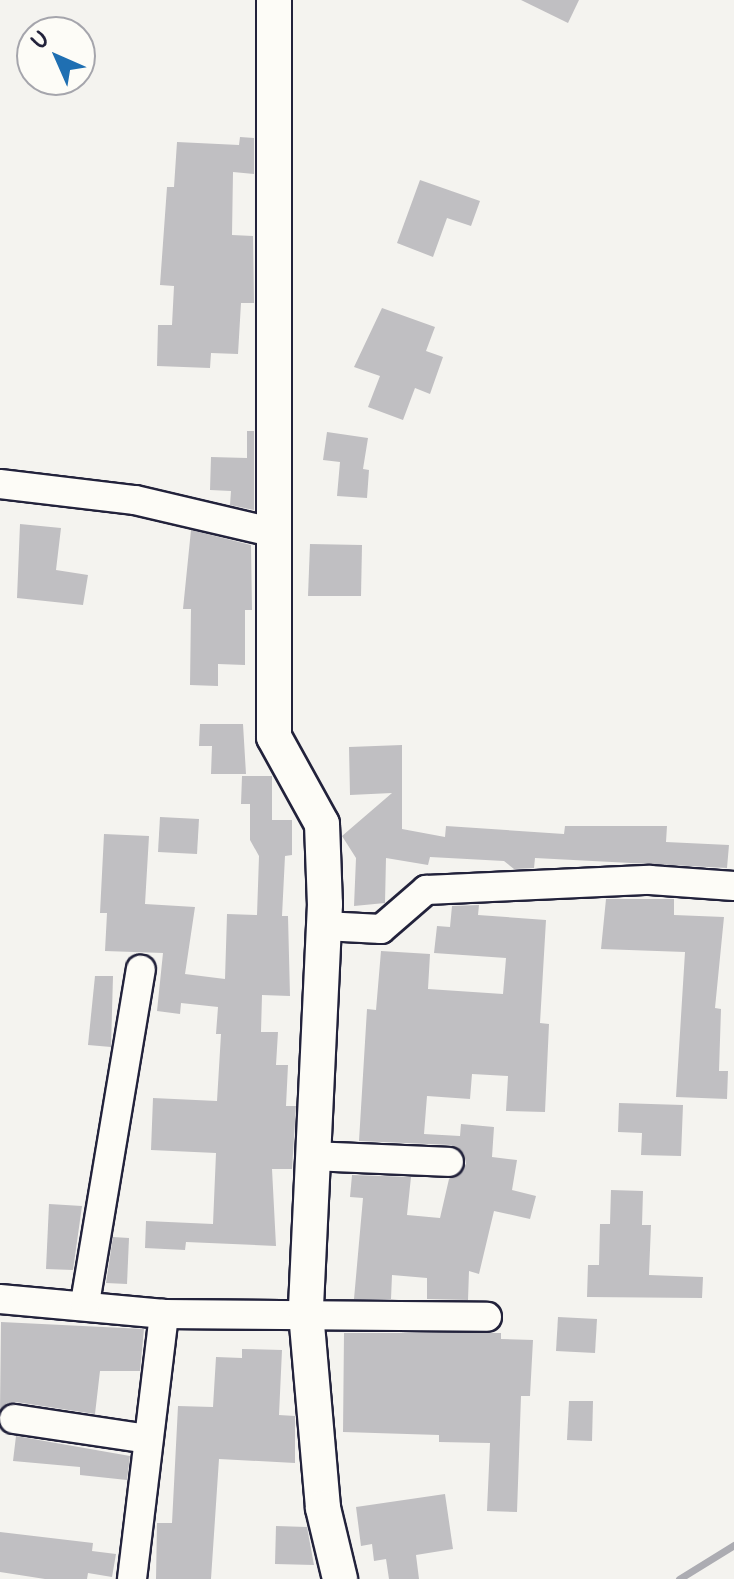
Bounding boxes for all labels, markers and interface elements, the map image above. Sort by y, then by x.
north arrow [16,16,96,96]
text: U [25,25,55,56]

